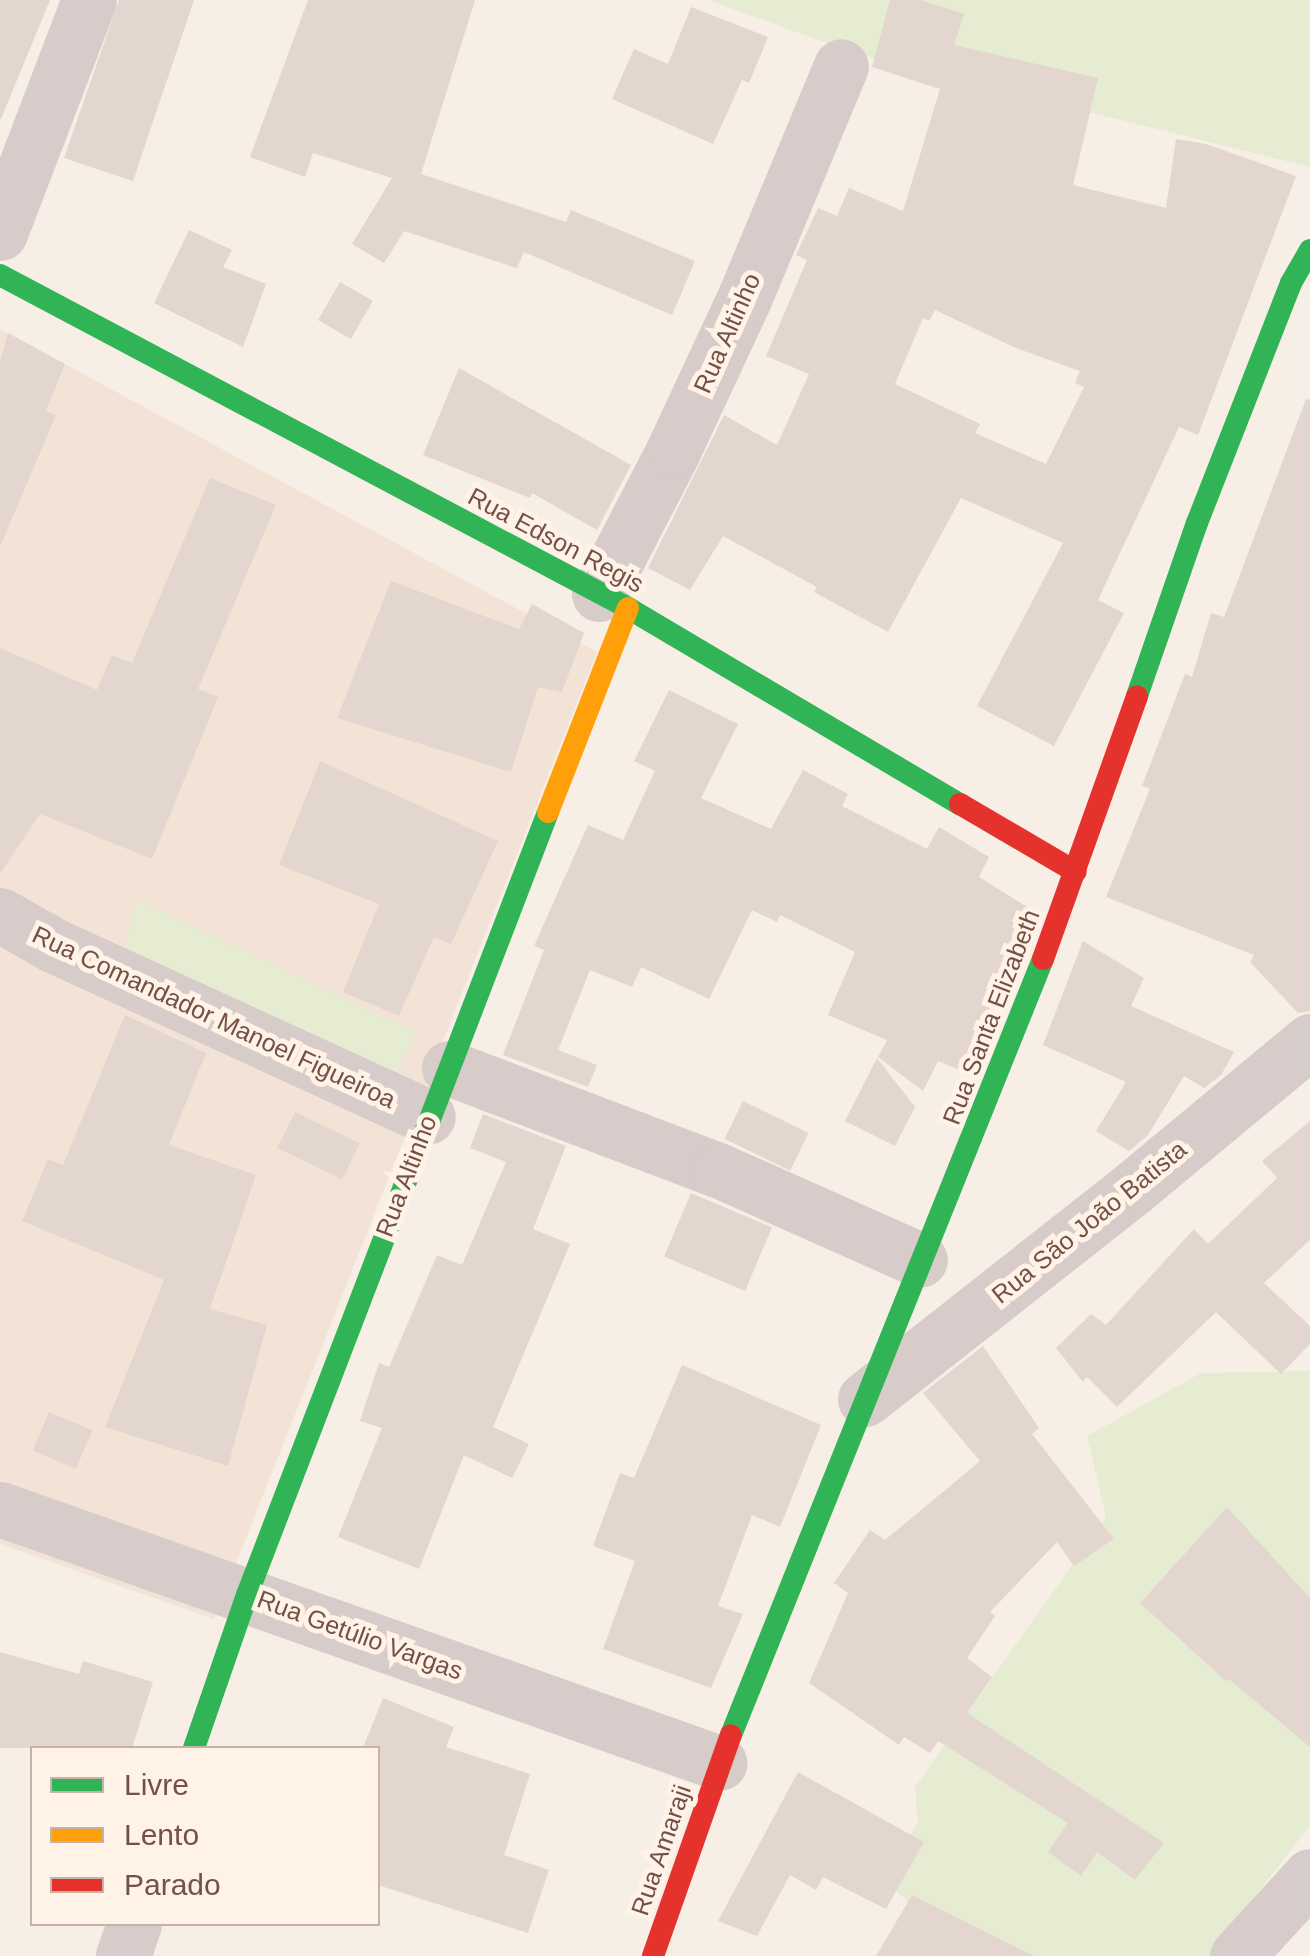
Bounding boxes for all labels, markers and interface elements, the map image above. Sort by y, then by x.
street label: Rua Altinho [687,268,767,398]
street label: Rua Edson Regis [463,481,649,599]
street label: Rua Santa Elizabeth [936,905,1046,1129]
street label: Rua Comandador Manoel Figueiroa [28,919,400,1115]
street label: Rua Altinho [369,1110,443,1242]
street label: Rua São João Batista [986,1134,1192,1310]
street label: Rua Getúlio Vargas [253,1584,467,1686]
legend [30,1746,380,1926]
text: Livre [124,1768,189,1801]
street label: Rua Amaraji [624,1780,698,1920]
text: Lento [124,1818,199,1851]
text: Parado [124,1868,221,1901]

